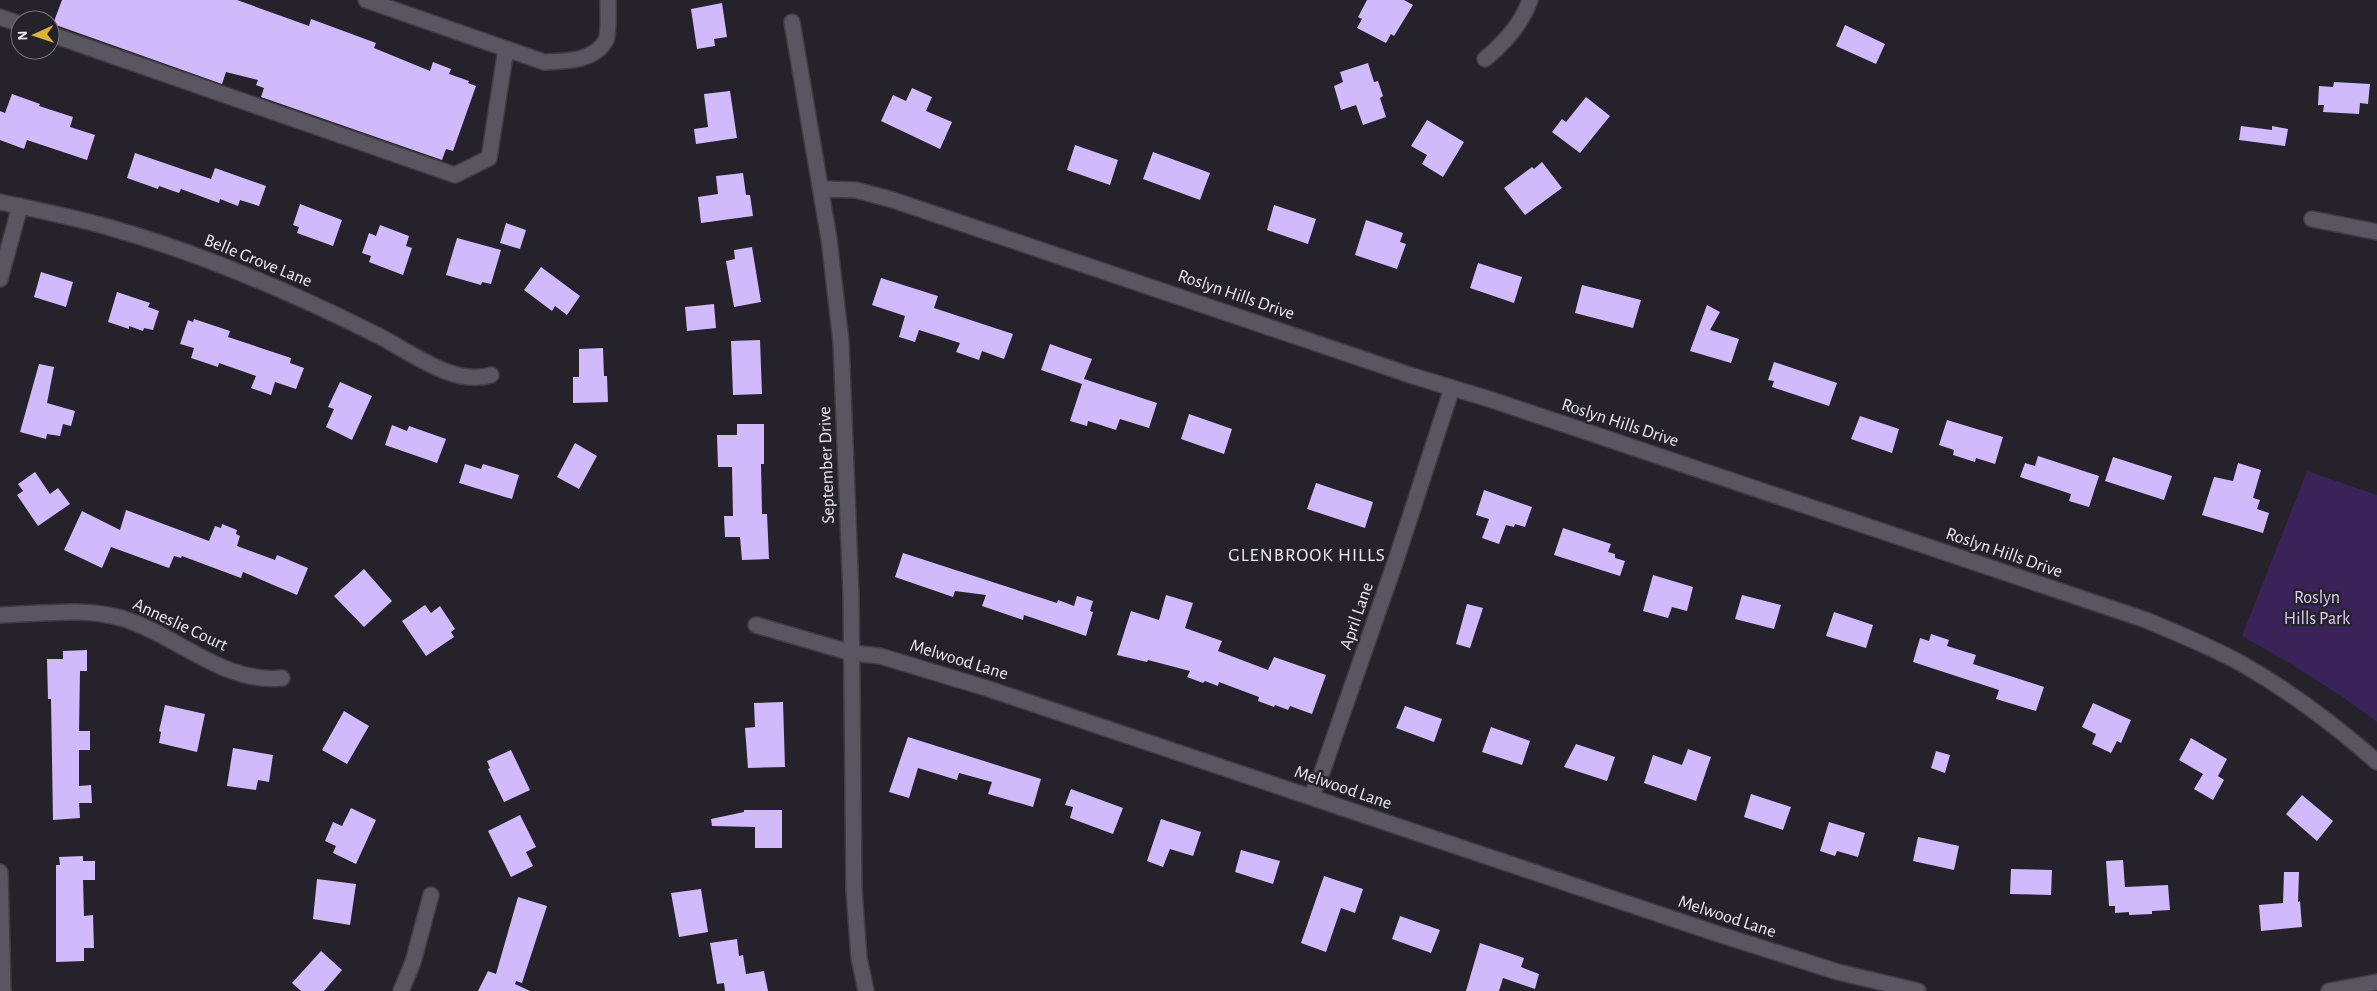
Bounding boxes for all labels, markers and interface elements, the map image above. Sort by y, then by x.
north arrow [10,10,60,60]
text: N [16,30,30,41]
street label: Belle Grove Lane [201,231,315,291]
street label: Roslyn Hills Drive [1175,267,1297,323]
street label: Roslyn Hills Drive [1559,396,1681,450]
street label: September Drive [816,406,838,524]
street label: Roslyn Hills Drive [1943,525,2065,581]
district label: GLENBROOK HILLS [1228,546,1386,565]
street label: April Lane [1337,580,1377,652]
park label: Roslyn Hills Park [2284,589,2351,628]
street label: Anneslie Court [130,595,230,655]
street label: Melwood Lane [908,637,1010,683]
street label: Melwood Lane [1292,763,1394,813]
street label: Melwood Lane [1676,893,1778,941]

